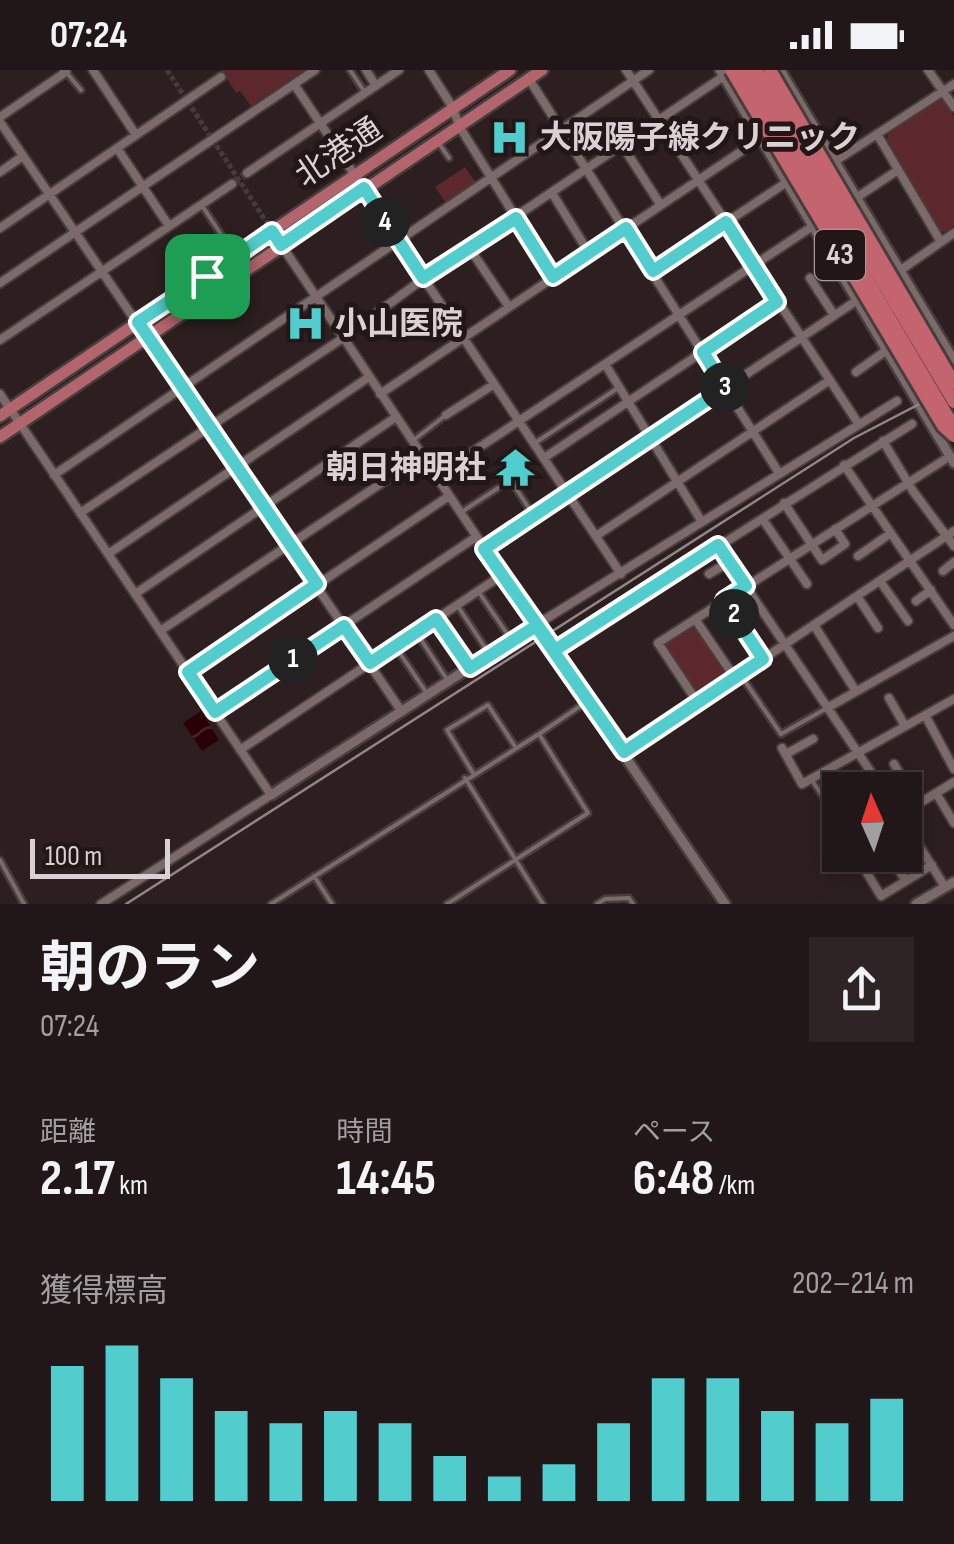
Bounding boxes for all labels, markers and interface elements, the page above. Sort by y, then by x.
text: 07:24 [50,13,127,58]
street label: 北港通 [288,110,390,196]
hospital icon: 大阪陽子線クリニック [489,117,531,159]
place label: 大阪陽子線クリニック [540,119,860,158]
pin: 4 [360,197,410,247]
text: 4 [378,205,392,238]
road number: 43 [815,230,865,280]
pin [165,234,250,319]
icon: arrive [180,249,235,304]
hospital icon: 小山医院 [284,303,326,345]
place label: 小山医院 [335,305,463,344]
pin: 3 [700,362,750,412]
text: 3 [719,370,731,403]
temple icon: 朝日神明社 [495,447,537,489]
place label: 朝日神明社 [326,449,486,488]
pin: 2 [709,589,759,639]
text: 2 [728,597,740,630]
pin: 1 [268,634,318,684]
text: 1 [288,642,298,675]
north arrow [822,772,922,872]
map controls [822,772,922,872]
scale bar [30,834,170,878]
text: 100 m [45,840,102,873]
text: 朝のラン [40,936,260,1003]
button: share [809,937,914,1042]
text: 07:24 [40,1007,99,1046]
text: 距離 [40,1116,96,1149]
text: 時間 [336,1116,392,1149]
text: ペース [633,1116,715,1149]
text: 2.17 [40,1149,115,1209]
text: 14:45 [336,1149,436,1209]
text: 6:48 [633,1149,714,1209]
text: km [115,1169,148,1202]
text: /km [714,1169,755,1202]
text: 202–214 m [792,1264,914,1303]
text: 獲得標高 [40,1272,168,1311]

